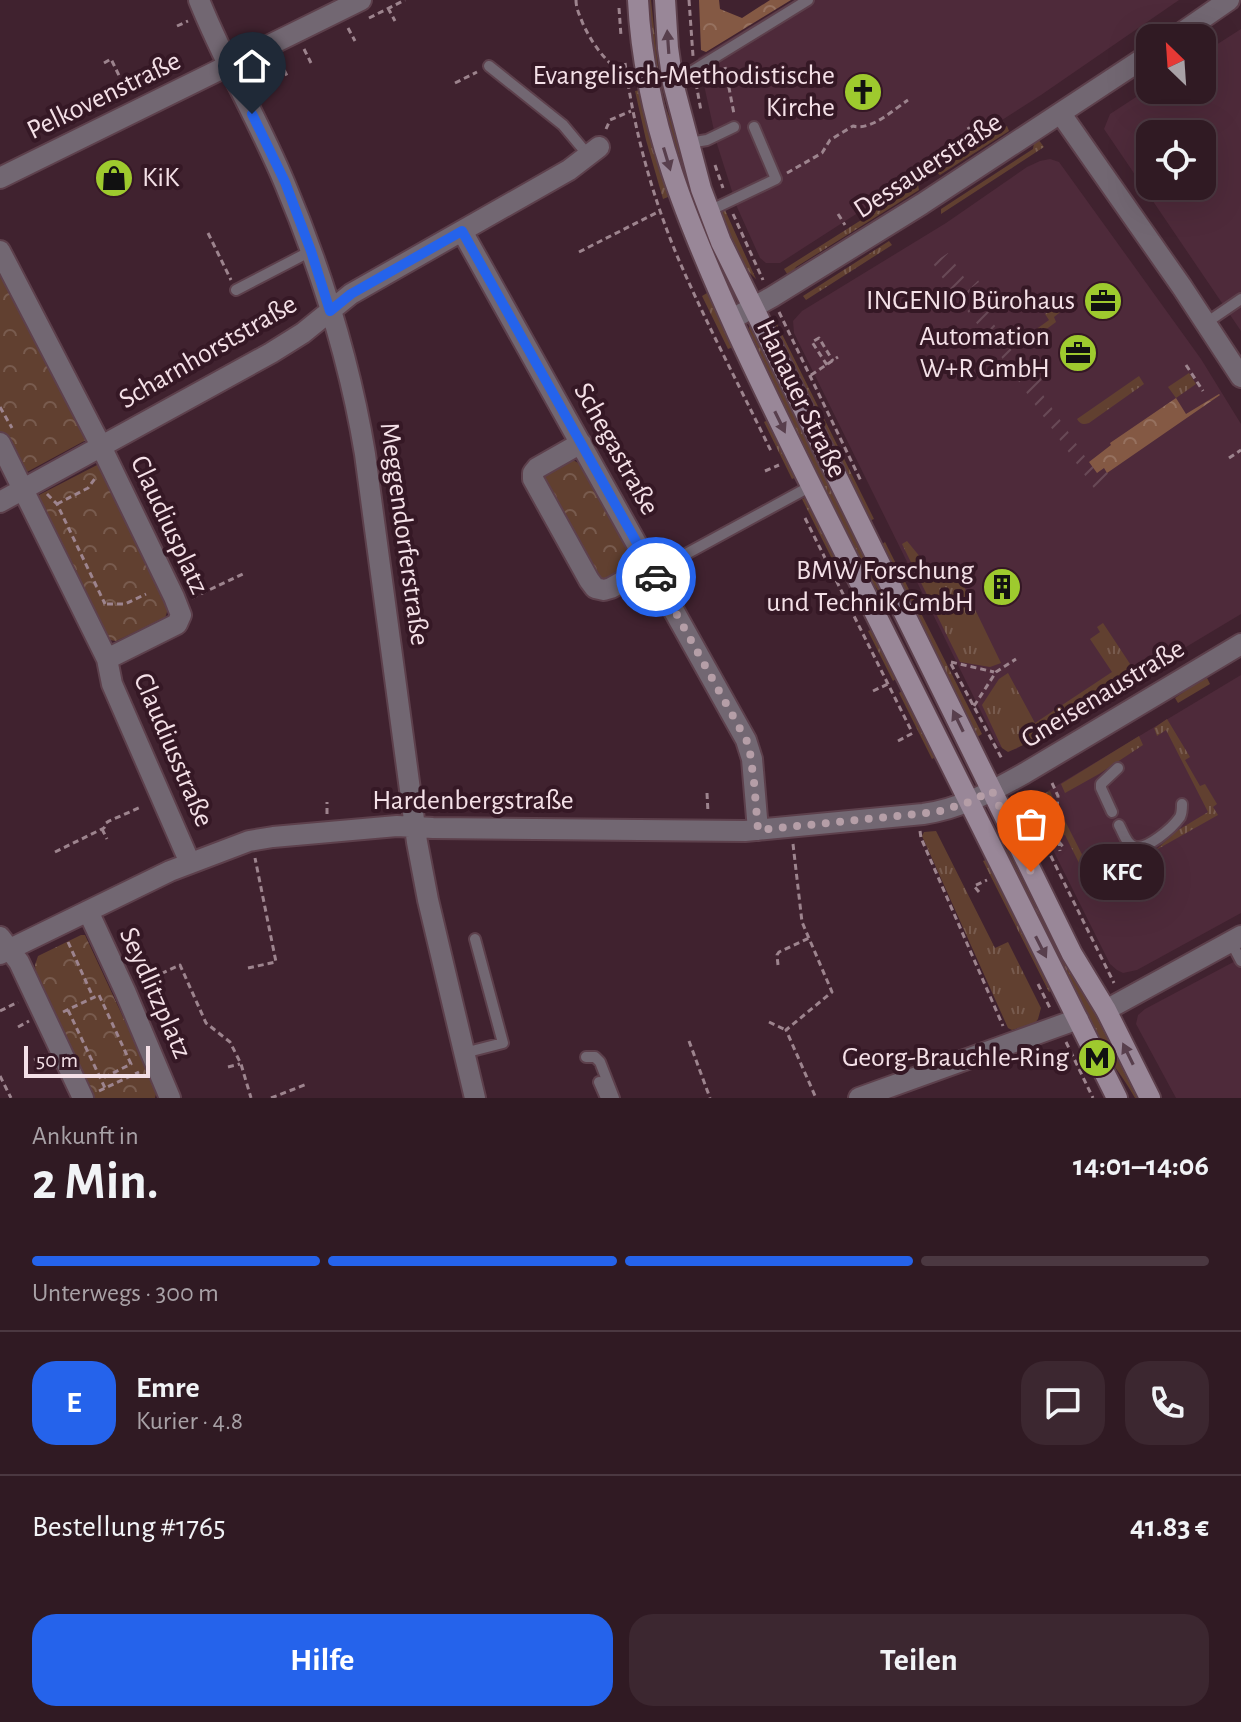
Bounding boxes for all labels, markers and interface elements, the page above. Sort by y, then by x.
north arrow [1136,24,1216,104]
map controls [1136,24,1216,200]
one-way arrow [661,29,674,54]
pin [218,32,286,114]
icon: home [230,44,274,88]
street label: Pelkovenstraße [23,47,185,145]
place label: Evangelisch-Methodistische Kirche [533,62,835,122]
church icon: Evangelisch-Methodistische Kirche [842,71,884,113]
street label: Dessauerstraße [849,108,1007,224]
button: locate [1136,120,1216,200]
one-way arrow [661,148,674,172]
shop icon: KiK [93,157,135,199]
place label: KiK [142,164,180,192]
office icon: INGENIO Bürohaus [1082,280,1124,322]
place label: INGENIO Bürohaus [866,287,1075,315]
street label: Scharnhorststraße [114,290,302,414]
street label: Hanauer Straße [751,316,851,482]
place label: Automation W+R GmbH [919,323,1050,383]
office icon: Automation W+R GmbH [1057,332,1099,374]
street label: Schegastraße [568,378,664,520]
one-way arrow [773,410,786,433]
street label: Meggendorferstraße [374,421,434,647]
street label: Claudiusplatz [125,451,213,599]
courier [616,537,696,617]
icon: car [634,555,678,599]
place label: BMW Forschung und Technik GmbH [766,557,974,617]
building icon: BMW Forschung und Technik GmbH [981,566,1023,608]
street label: Gneisenaustraße [1017,634,1189,754]
street label: Claudiusstraße [128,669,218,831]
one-way arrow [951,709,965,732]
street label: Hardenbergstraße [372,787,574,815]
pin [997,790,1065,872]
icon: bag [1009,802,1053,846]
callout: KFC [1079,844,1163,900]
text: KFC [1102,859,1142,885]
street label: Seydlitzplatz [114,923,196,1063]
one-way arrow [1035,935,1048,958]
metro station icon: Georg-Brauchle-Ring [1076,1037,1118,1079]
scale bar [24,1042,150,1078]
one-way arrow [1121,1042,1135,1065]
place label: Georg-Brauchle-Ring [842,1044,1069,1072]
text: 50 m [36,1049,78,1071]
text: Ankunft in [32,1123,139,1149]
text: 14:01–14:06 [1073,1151,1209,1181]
text: 2 Min. [32,1156,159,1208]
text: Unterwegs · 300 m [32,1280,219,1306]
button: chat [1021,1361,1105,1445]
button: phone [1125,1361,1209,1445]
text: Emre [136,1373,200,1403]
text: E [66,1388,82,1418]
text: Kurier · 4.8 [136,1408,243,1434]
text: Bestellung #1765 [32,1512,226,1542]
text: 41.83 € [1130,1512,1209,1542]
button: Hilfe [32,1614,613,1706]
button: Teilen [629,1614,1209,1706]

